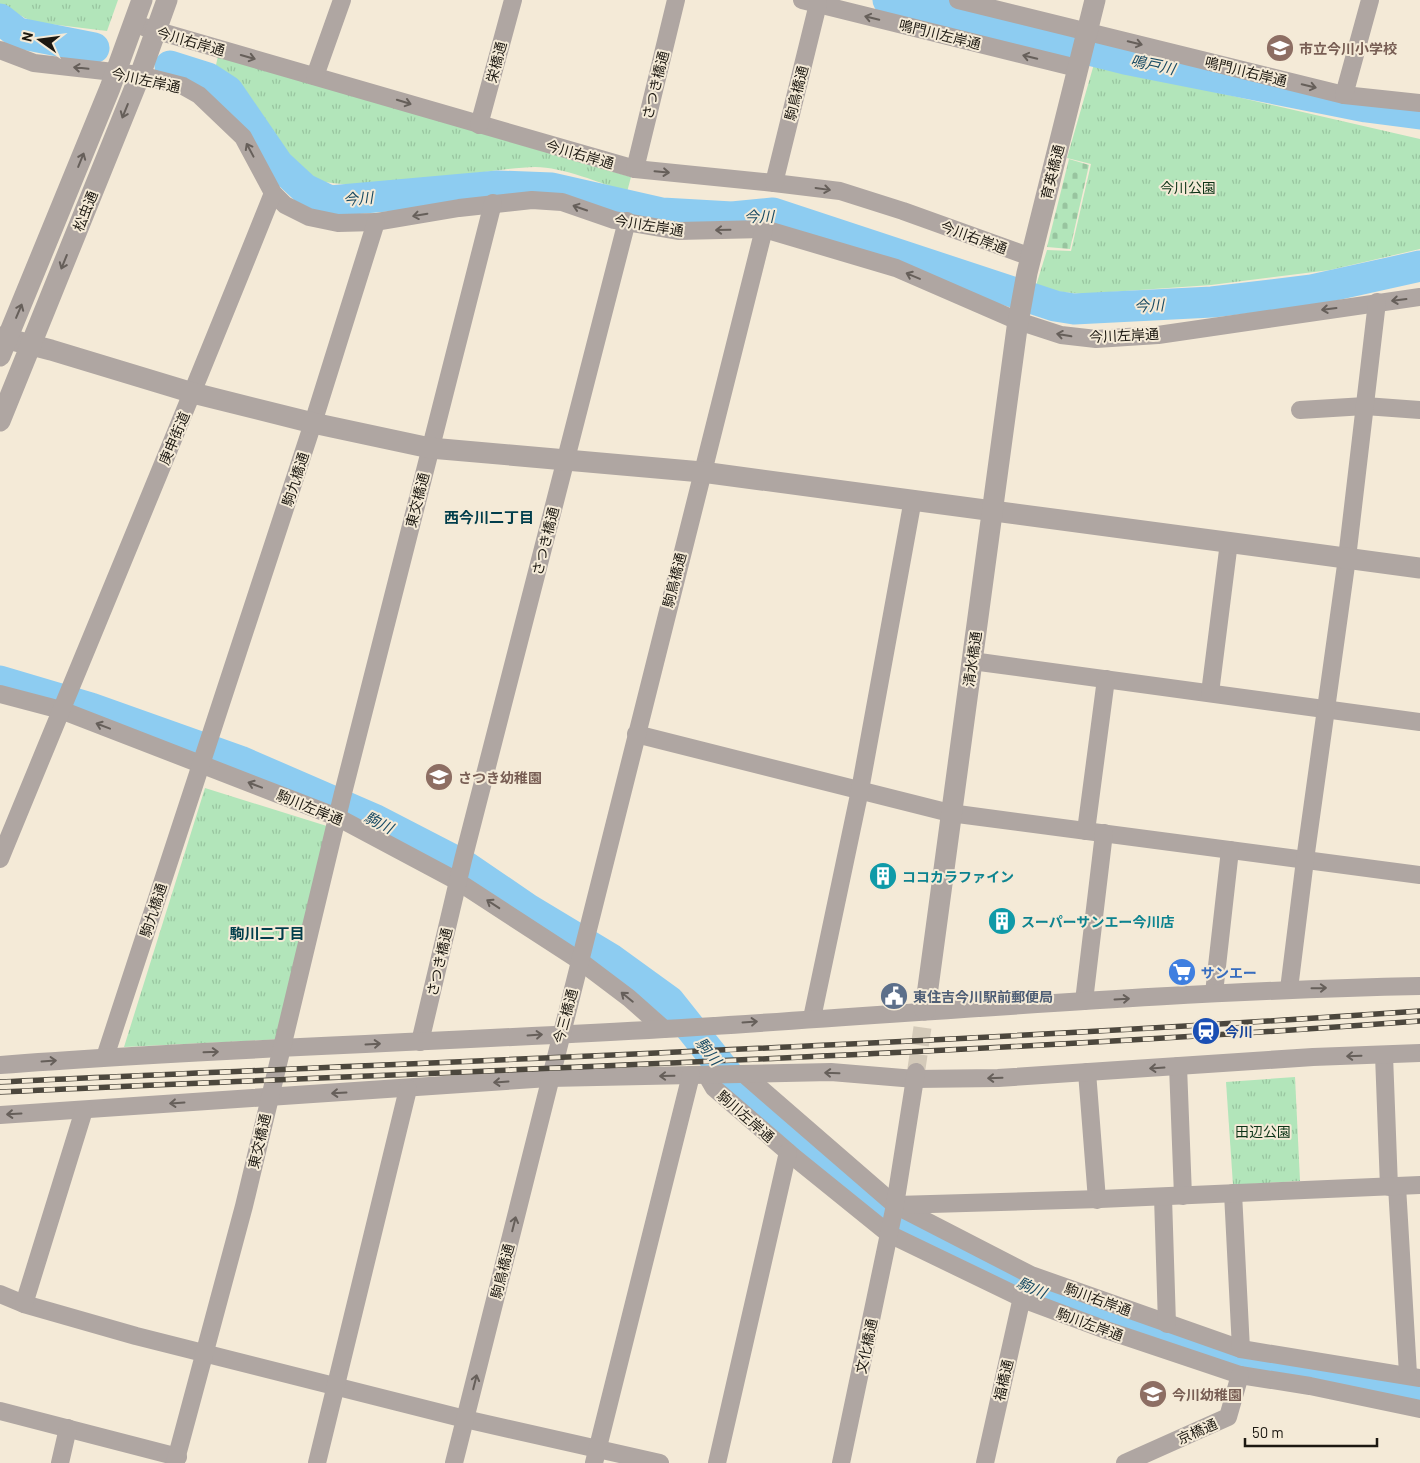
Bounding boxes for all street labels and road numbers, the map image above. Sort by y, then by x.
street label: 鳴門川左岸通 [897,16,983,52]
street label: 今川右岸通 [155,23,227,59]
street label: 栄橋通 [482,40,510,84]
street label: さつき橋通 [638,49,672,121]
street label: 鳴門川右岸通 [1203,53,1289,89]
street label: 今川左岸通 [110,64,182,96]
street label: 駒鳥橋通 [781,64,811,122]
street label: 今川右岸通 [544,136,616,172]
street label: 育英橋通 [1037,143,1067,201]
street label: 松虫通 [69,188,101,234]
street label: 今川左岸通 [613,211,685,239]
street label: 今川右岸通 [938,217,1010,257]
street label: 今川左岸通 [1089,325,1159,345]
street label: 庚申街道 [155,409,193,467]
street label: 駒九橋通 [278,450,312,508]
street label: 東交橋通 [402,471,432,529]
street label: さつき橋通 [528,505,562,577]
street label: 駒鳥橋通 [659,551,689,609]
street label: 清水橋通 [960,630,984,688]
street label: 駒川左岸通 [274,786,346,828]
street label: 駒九橋通 [136,881,170,939]
street label: さつき橋通 [423,926,455,998]
street label: 今三橋通 [550,987,580,1045]
street label: 駒川左岸通 [714,1087,778,1145]
street label: 東交橋通 [244,1112,274,1170]
street label: 駒鳥橋通 [487,1242,517,1300]
street label: 駒川右岸通 [1062,1279,1134,1319]
street label: 駒川左岸通 [1054,1304,1126,1344]
street label: 文化橋通 [852,1317,880,1375]
street label: 福橋通 [990,1358,1016,1402]
street label: 京橋通 [1174,1415,1220,1447]

